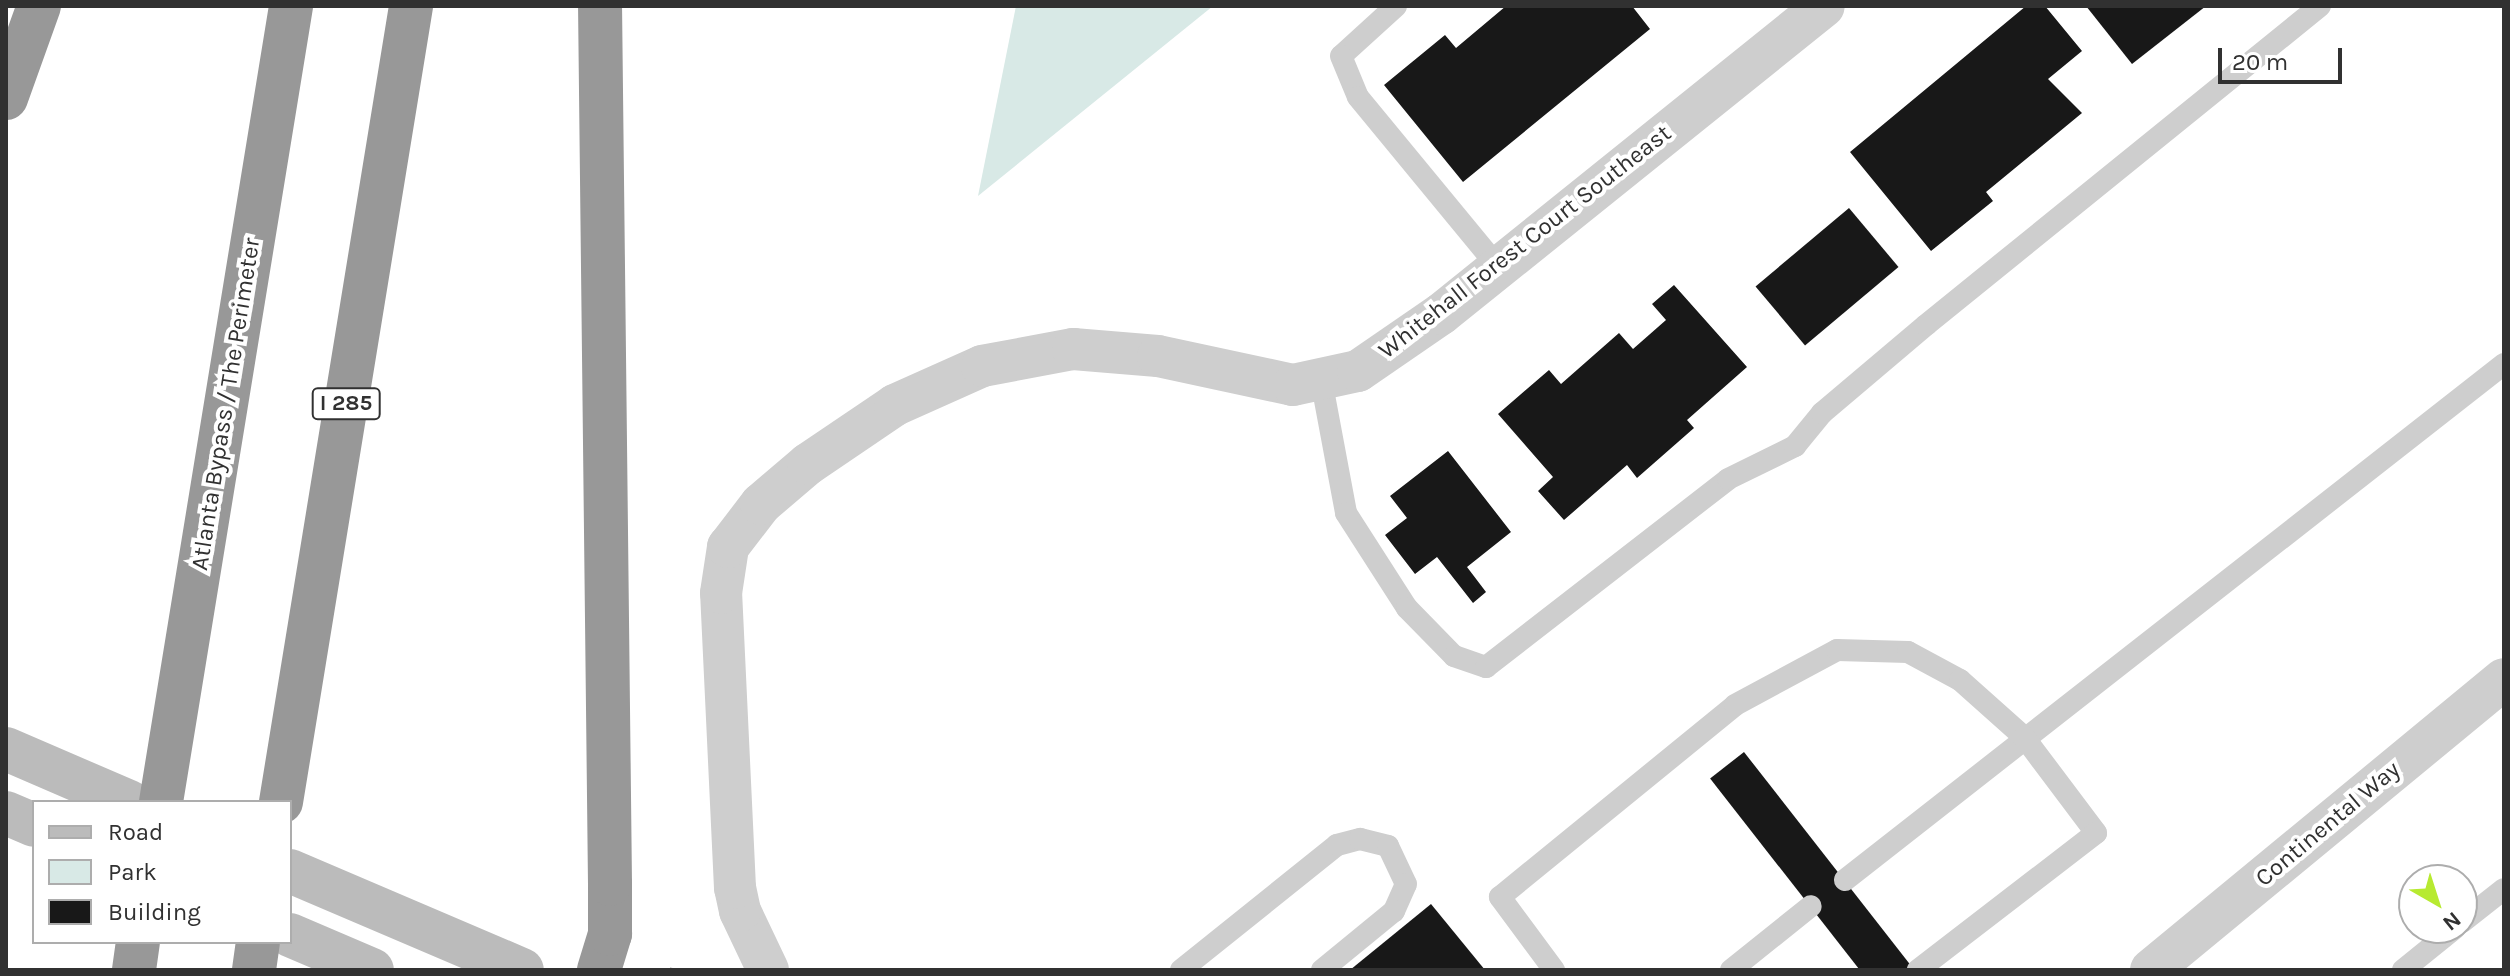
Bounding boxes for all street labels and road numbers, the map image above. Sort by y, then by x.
street label: Whitehall Forest Court Southeast [1373,119,1677,365]
street label: Atlanta Bypass / The Perimeter [185,236,267,572]
road number: I 285 [310,386,382,422]
street label: Continental Way [2250,755,2406,893]

